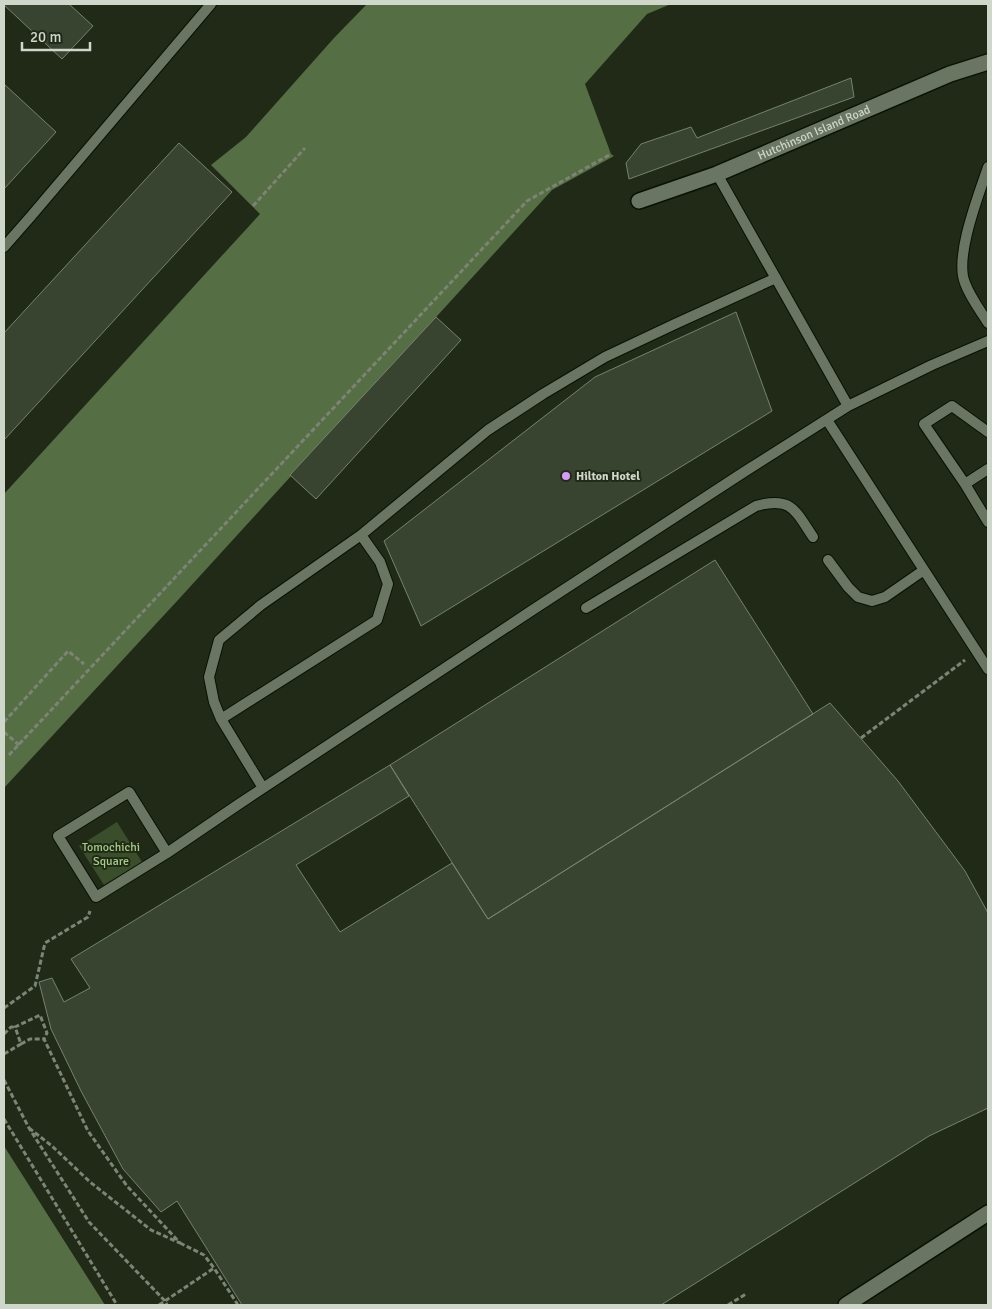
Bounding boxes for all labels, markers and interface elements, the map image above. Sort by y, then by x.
scale bar [22,20,90,52]
text: 20 m [30,28,61,46]
street label: Hutchinson Island Road [755,102,873,163]
place label: Hilton Hotel [576,469,640,484]
marker: Hilton Hotel [560,470,572,482]
park label: Tomochichi Square [82,840,140,869]

